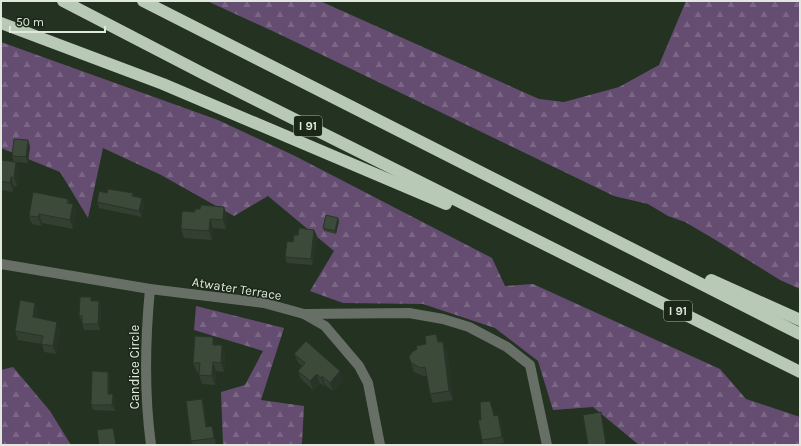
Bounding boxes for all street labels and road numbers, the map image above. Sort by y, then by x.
road number: I 91 [294,116,322,136]
street label: Atwater Terrace [191,274,283,303]
road number: I 91 [664,301,692,321]
street label: Candice Circle [127,324,142,409]

